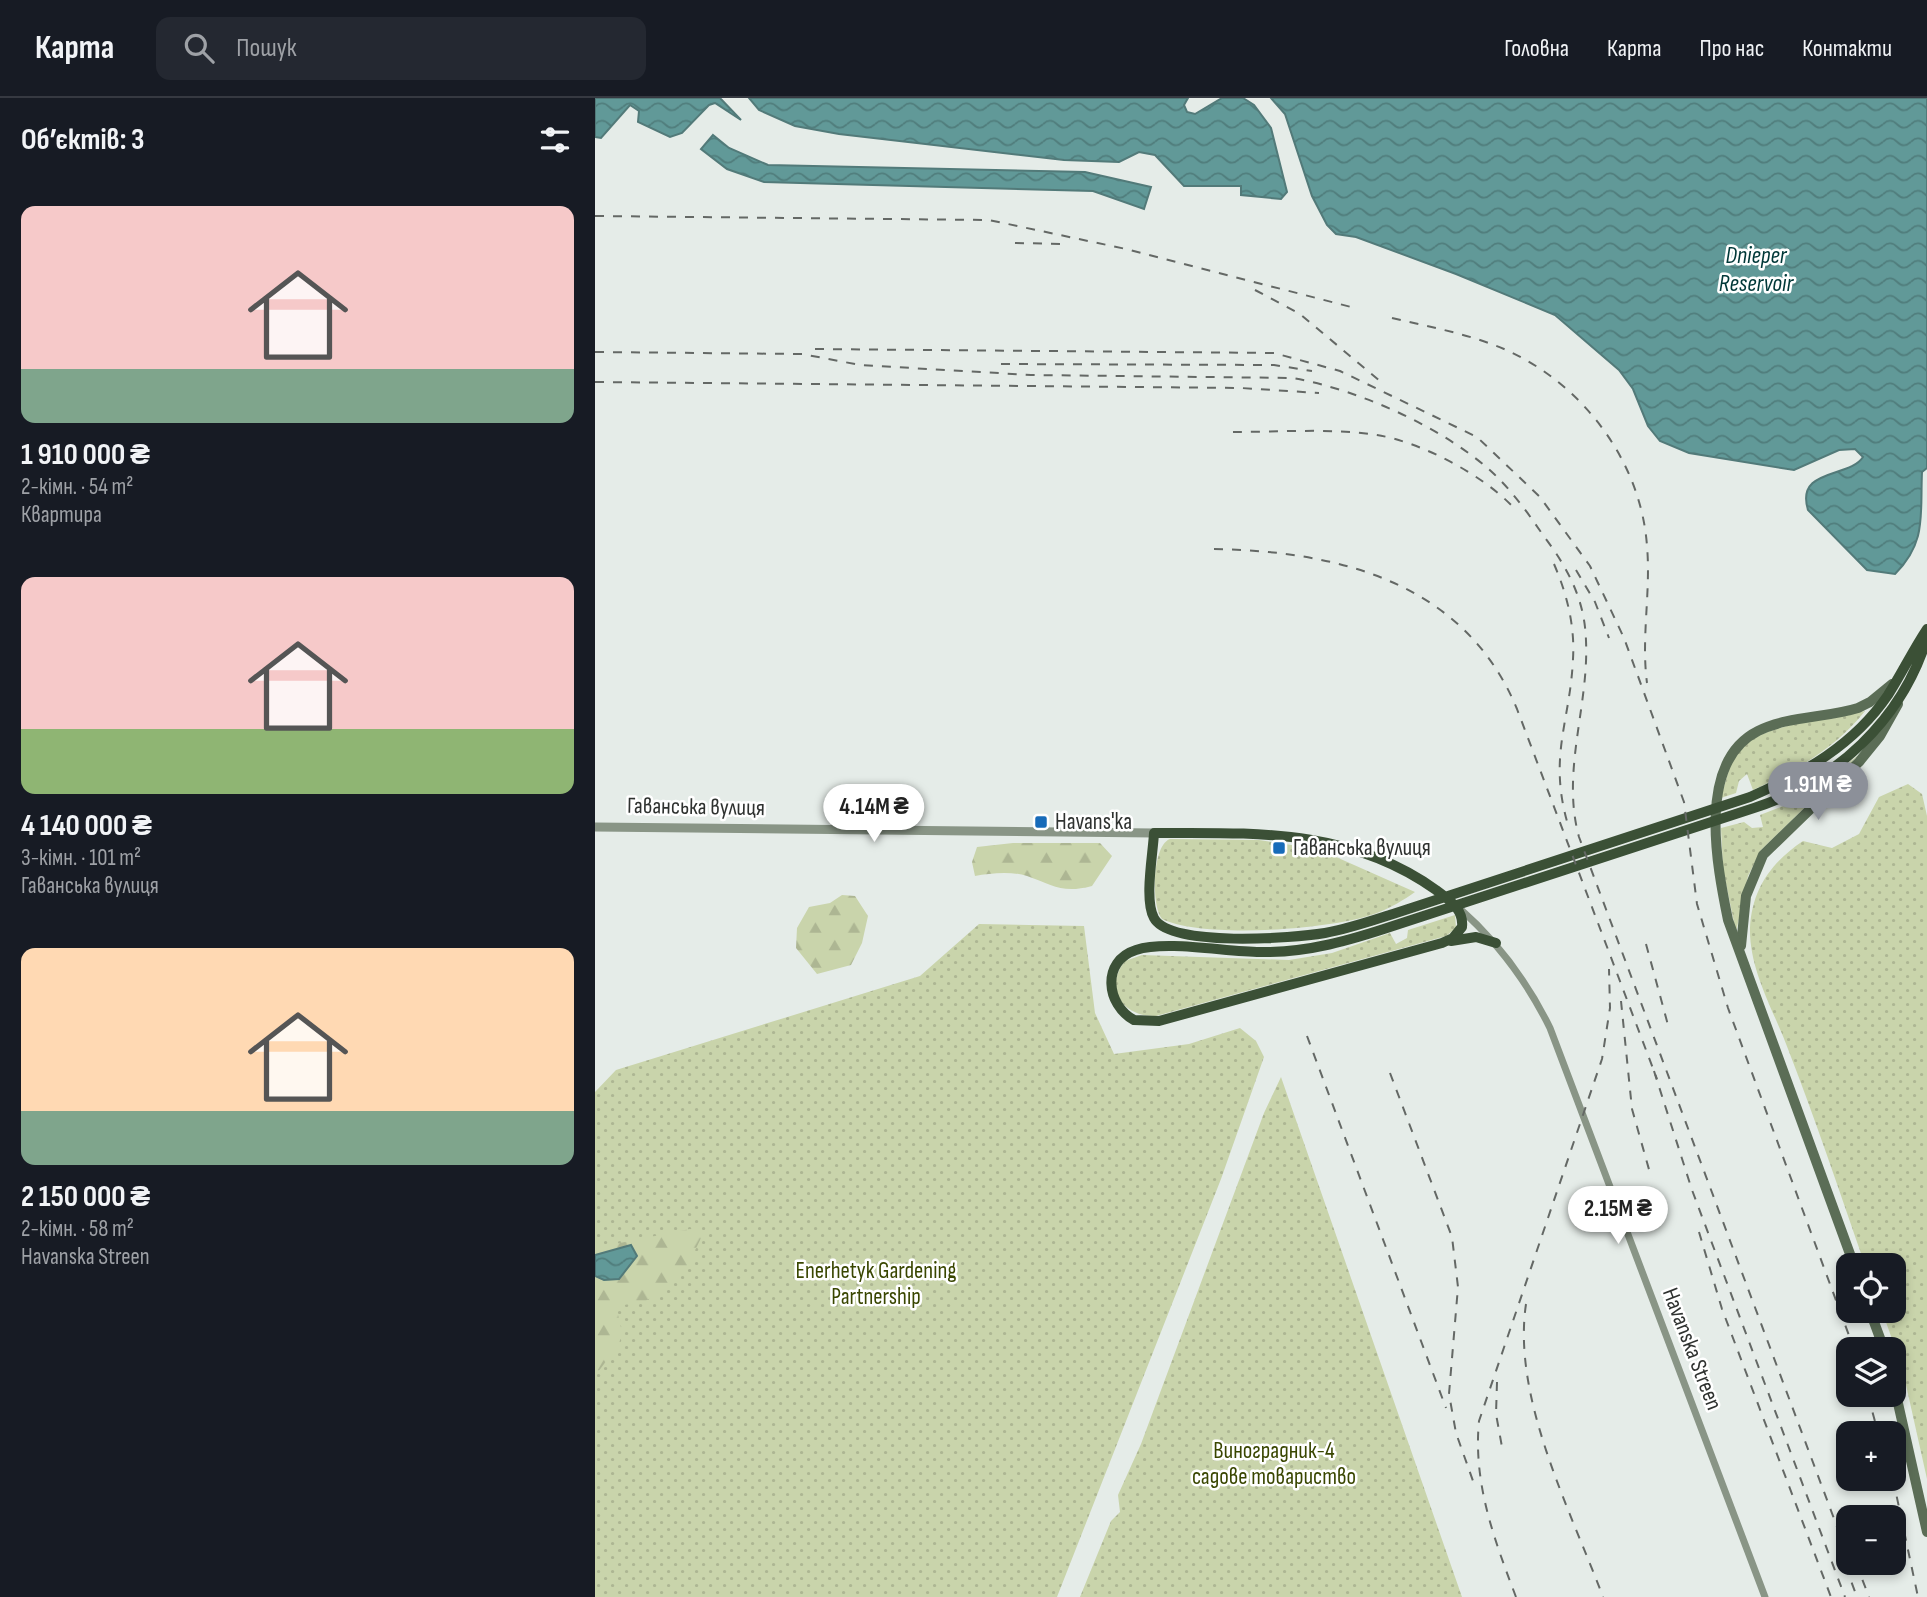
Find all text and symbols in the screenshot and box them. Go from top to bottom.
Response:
search box [156,17,646,80]
text: Карта [35,28,114,68]
icon: search [180,29,218,67]
text: Пошук [236,33,297,64]
text: Головна [1504,34,1569,63]
text: Карта [1607,34,1661,63]
text: Про нас [1699,34,1764,63]
text: Контакти [1802,34,1892,63]
icon: filters [536,121,574,159]
text: Об’єктів: 3 [21,122,144,158]
water label: Dnieper Reservoir [1719,241,1794,298]
icon: home [235,252,361,378]
text: 1 910 000 ₴ [21,437,150,473]
text: 2-кімн. · 54 m² [21,473,133,501]
text: Квартира [21,501,102,529]
icon: home [235,623,361,749]
pin: 1.91M ₴ [1753,762,1883,822]
text: 1.91M ₴ [1784,771,1852,799]
pin: 4.14M ₴ [809,784,939,844]
street label: Гаванська вулиця [627,792,765,822]
text: 4.14M ₴ [839,793,909,821]
text: 4 140 000 ₴ [21,808,152,844]
place label: Havans'ka [1055,808,1132,836]
marker: Havans'ka [1033,814,1049,830]
place label: Гаванська вулиця [1293,834,1431,862]
marker: Гаванська вулиця [1271,840,1287,856]
text: 3-кімн. · 101 m² [21,844,141,872]
text: Гаванська вулиця [21,872,159,900]
icon: home [235,994,361,1120]
text: 2 150 000 ₴ [21,1179,150,1215]
pin: 2.15M ₴ [1553,1186,1683,1246]
text: 2.15M ₴ [1584,1195,1652,1223]
text: 2-кімн. · 58 m² [21,1215,134,1243]
text: Havanska Streen [21,1243,150,1271]
map controls [1836,1253,1906,1575]
button: locate [1836,1253,1906,1323]
park label: Enerhetyk Gardening Partnership [796,1257,957,1311]
street label: Havanska Streen [1656,1284,1728,1414]
button: layers [1836,1337,1906,1407]
button: + [1836,1421,1906,1491]
park label: Виноградник-4 садове товариство [1192,1437,1356,1491]
button: − [1836,1505,1906,1575]

